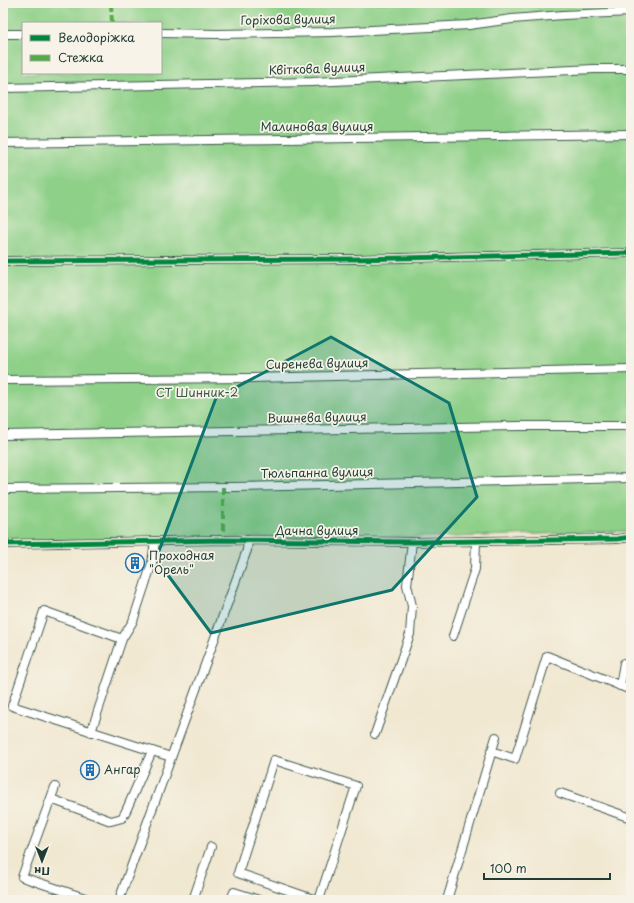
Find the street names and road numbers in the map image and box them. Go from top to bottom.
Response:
street label: Горіхова вулиця [240,9,336,29]
street label: Квіткова вулиця [268,57,366,79]
street label: Малиновая вулиця [260,117,374,135]
street label: Сиренева вулиця [265,353,369,373]
street label: Вишнева вулиця [267,407,367,427]
street label: Тюльпанна вулиця [261,462,373,482]
street label: Дачна вулиця [274,521,359,539]

